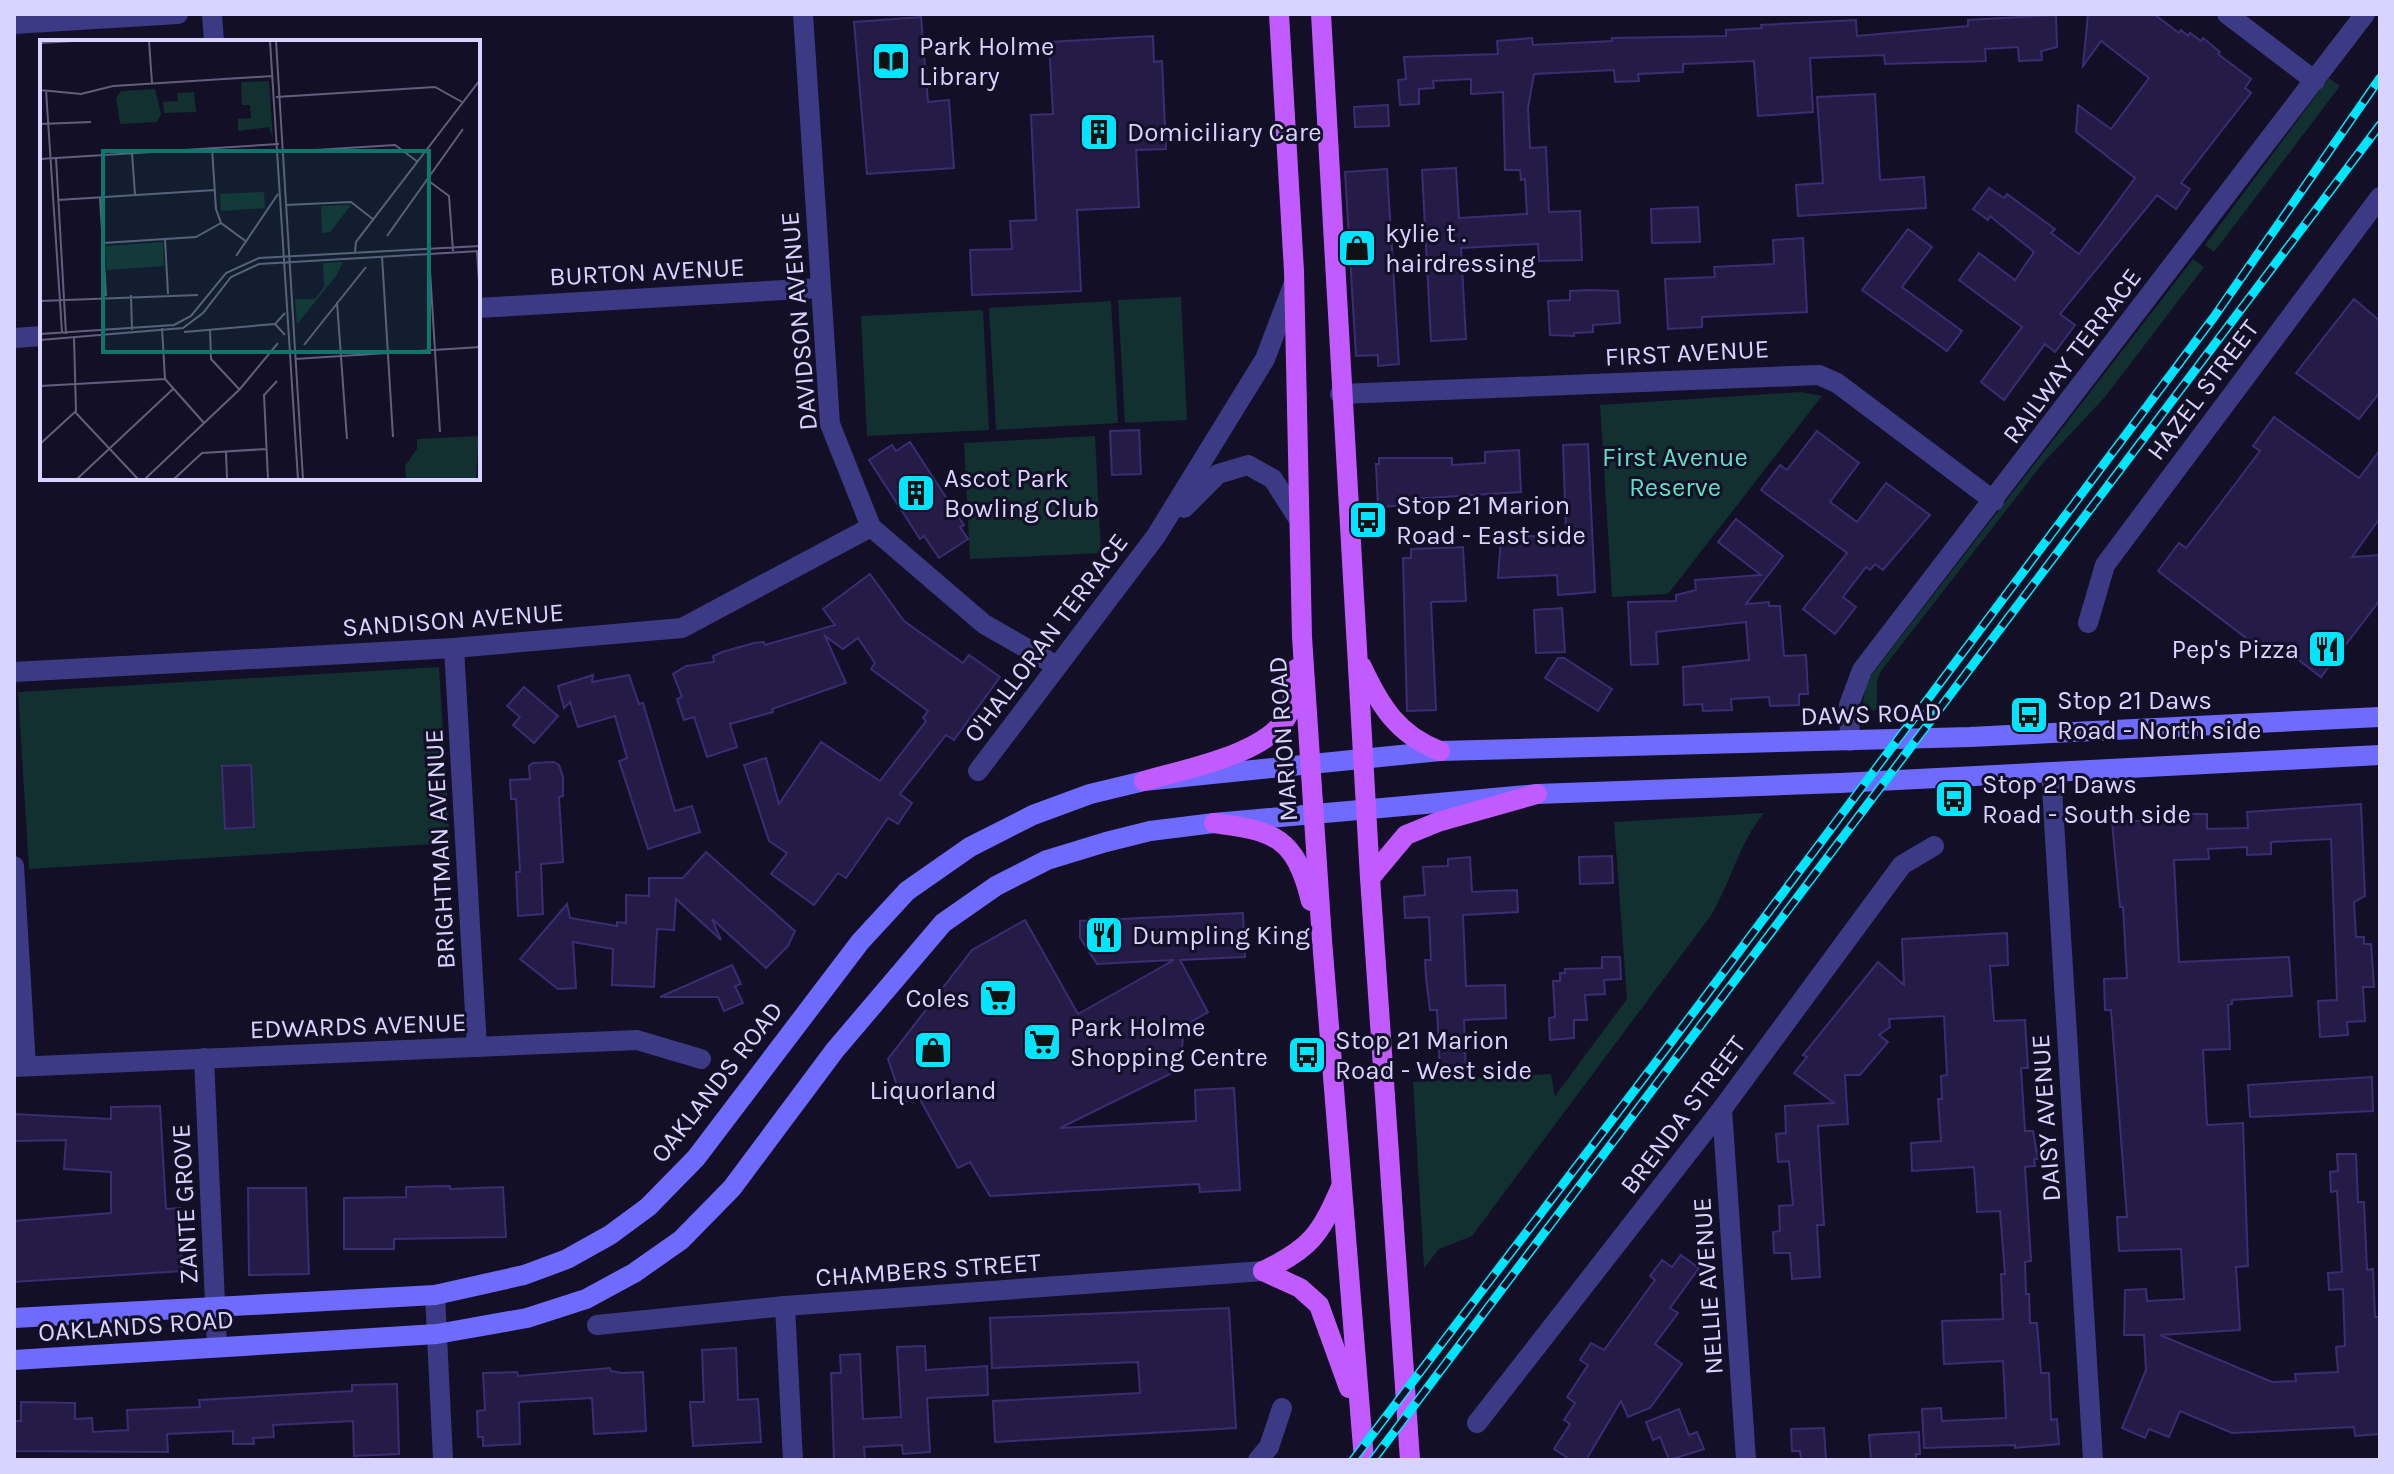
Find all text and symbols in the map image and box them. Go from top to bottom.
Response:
place label: Park Holme Library [919,31,1054,92]
inset map [40,40,480,480]
library icon: Park Holme Library [870,40,912,82]
building icon: Domiciliary Care [1078,111,1120,153]
place label: Domiciliary Care [1127,117,1322,148]
street label: DAVIDSON AVENUE [774,210,824,432]
place label: kylie t . hairdressing [1385,218,1536,279]
shop icon: kylie t . hairdressing [1336,227,1378,269]
street label: BURTON AVENUE [549,251,745,293]
street label: RAILWAY TERRACE [1996,262,2148,450]
street label: HAZEL STREET [2140,314,2266,466]
street label: FIRST AVENUE [1604,333,1770,373]
park label: First Avenue Reserve [1602,442,1748,503]
place label: Ascot Park Bowling Club [944,463,1099,524]
building icon: Ascot Park Bowling Club [895,472,937,514]
place label: Stop 21 Marion Road - East side [1396,490,1586,551]
bus stop icon: Stop 21 Marion Road - East side [1347,499,1389,541]
street label: O'HALLORAN TERRACE [957,527,1135,749]
street label: SANDISON AVENUE [341,597,565,643]
restaurant icon: Pep's Pizza [2306,628,2348,670]
place label: Pep's Pizza [2172,634,2299,665]
street label: MARION ROAD [1262,655,1304,823]
place label: Stop 21 Daws Road - North side [2057,685,2261,746]
bus stop icon: Stop 21 Daws Road - North side [2008,694,2050,736]
street label: DAWS ROAD [1800,696,1942,732]
street label: BRIGHTMAN AVENUE [418,728,462,970]
place label: Stop 21 Daws Road - South side [1982,769,2191,830]
bus stop icon: Stop 21 Daws Road - South side [1933,778,1975,820]
restaurant icon: Dumpling King [1083,914,1125,956]
place label: Dumpling King [1132,920,1310,951]
supermarket icon: Coles [977,977,1019,1019]
place label: Coles [906,983,970,1014]
street label: OAKLANDS ROAD [644,995,790,1169]
street label: EDWARDS AVENUE [249,1007,467,1045]
place label: Park Holme Shopping Centre [1070,1012,1268,1073]
supermarket icon: Park Holme Shopping Centre [1021,1021,1063,1063]
place label: Stop 21 Marion Road - West side [1335,1025,1532,1086]
shop icon: Liquorland [912,1029,954,1071]
street label: BRENDA STREET [1614,1030,1752,1200]
street label: DAISY AVENUE [2025,1033,2067,1203]
bus stop icon: Stop 21 Marion Road - West side [1286,1034,1328,1076]
place label: Liquorland [869,1075,997,1106]
street label: ZANTE GROVE [165,1123,205,1285]
street label: NELLIE AVENUE [1686,1196,1730,1376]
street label: CHAMBERS STREET [814,1247,1042,1293]
street label: OAKLANDS ROAD [37,1304,235,1348]

